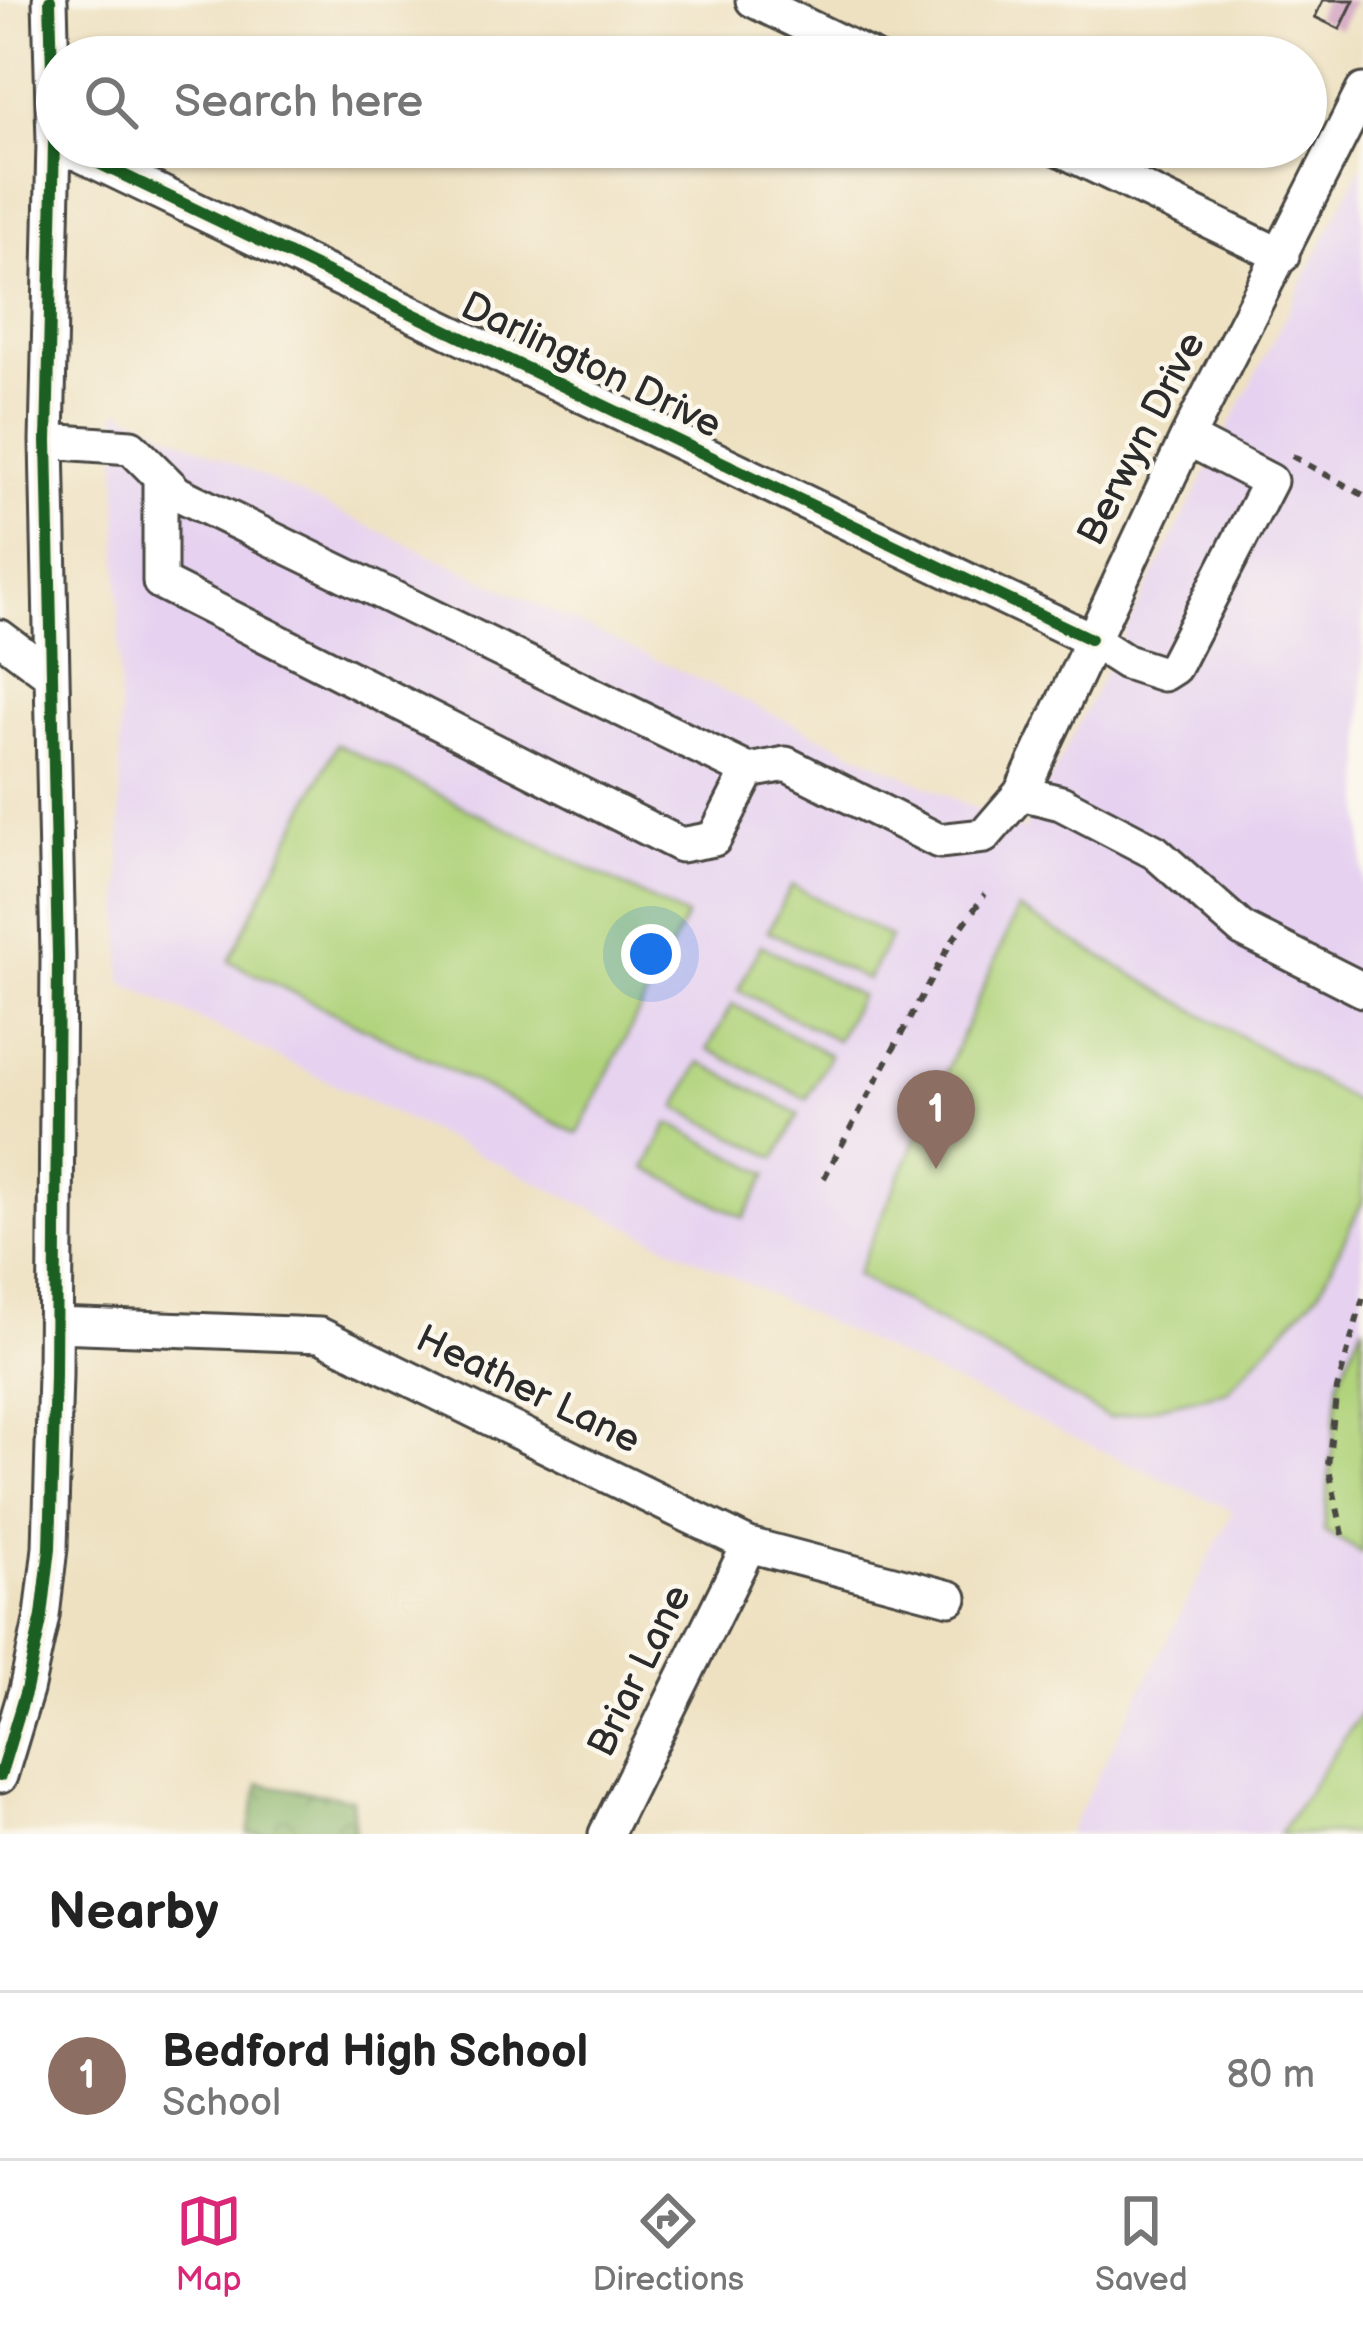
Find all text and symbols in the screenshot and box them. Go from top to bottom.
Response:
search box [36,36,1327,168]
icon: search [78,69,144,135]
text: Search here [174,75,423,130]
street label: Darlington Drive [453,283,729,449]
street label: Berwyn Drive [1068,324,1216,554]
your location [621,924,681,984]
pin: 1 [897,1070,975,1169]
street label: Heather Lane [408,1316,648,1464]
street label: Briar Lane [578,1578,702,1764]
text: Nearby [48,1882,219,1943]
text: Bedford High School [162,2025,588,2080]
text: 1 [79,2052,95,2099]
text: 80 m [1227,2052,1315,2099]
text: School [162,2080,281,2127]
tab: Map [175,2188,242,2300]
tab: Directions [592,2188,744,2300]
tab: Saved [1095,2188,1188,2300]

